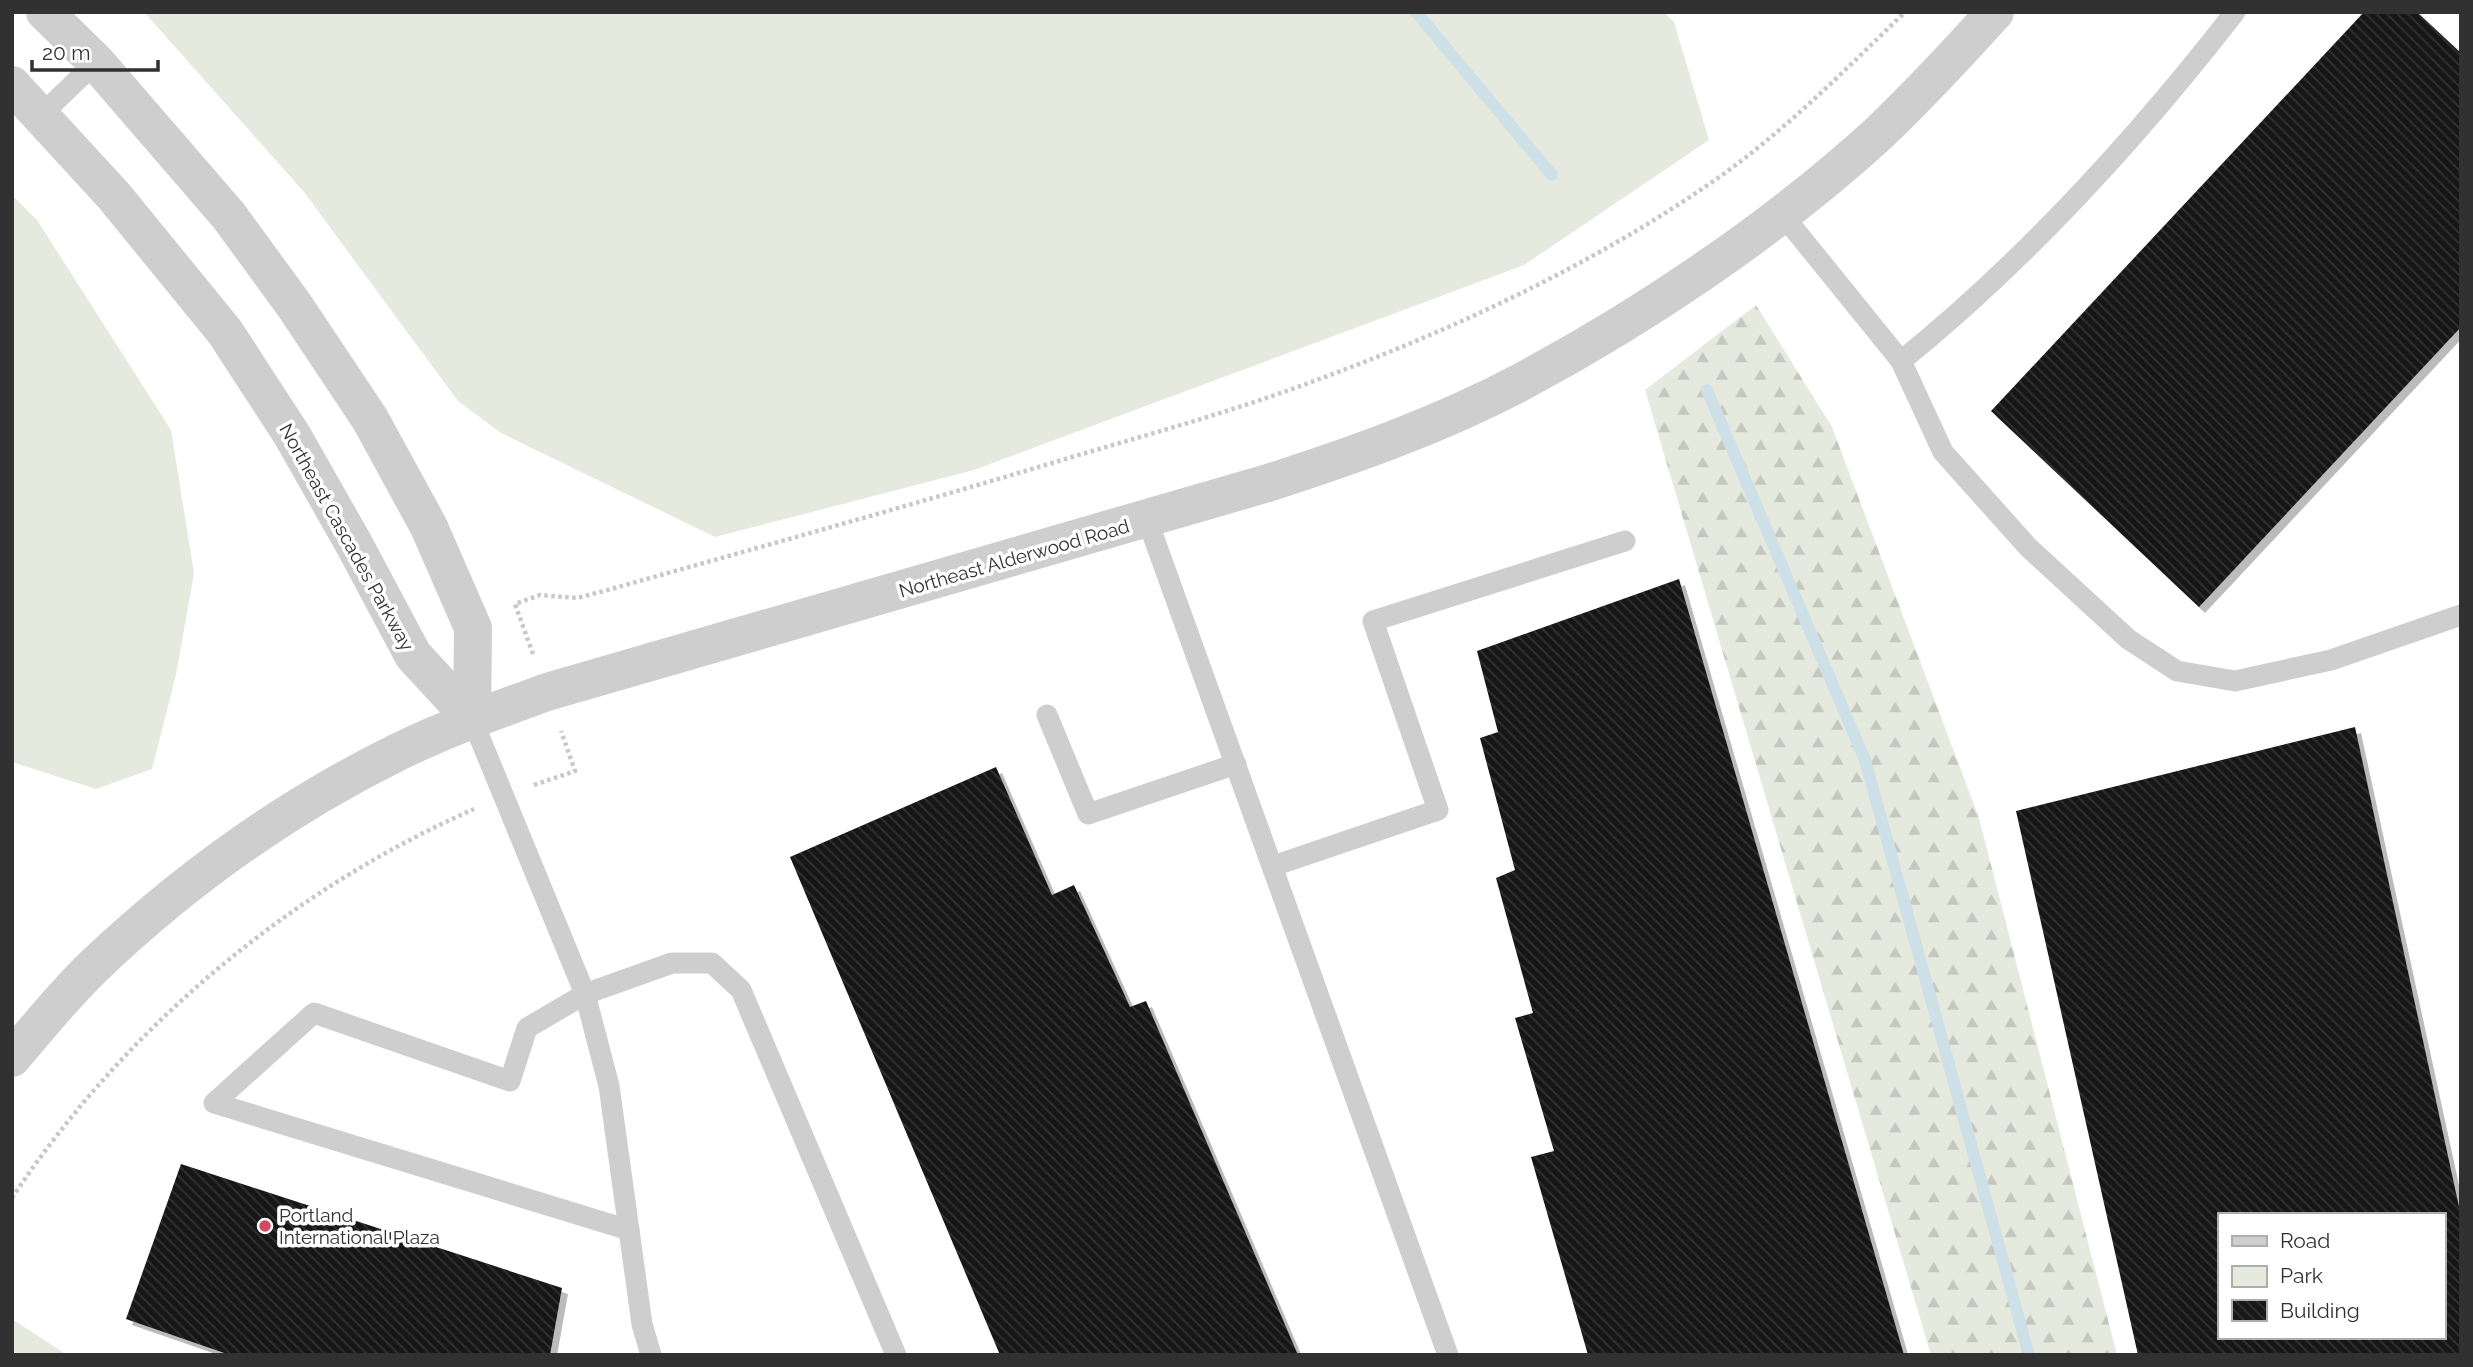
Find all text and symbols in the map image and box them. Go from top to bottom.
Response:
scale bar [32,28,158,72]
text: 20 m [42,40,90,65]
street label: Northeast Cascades Parkway [275,419,419,655]
street label: Northeast Alderwood Road [896,515,1132,601]
place label: Portland International Plaza [279,1204,440,1248]
legend [2218,1213,2445,1339]
marker: Portland International Plaza [257,1218,273,1234]
text: Road [2280,1228,2330,1253]
text: Park [2280,1263,2323,1288]
text: Building [2280,1298,2360,1323]

